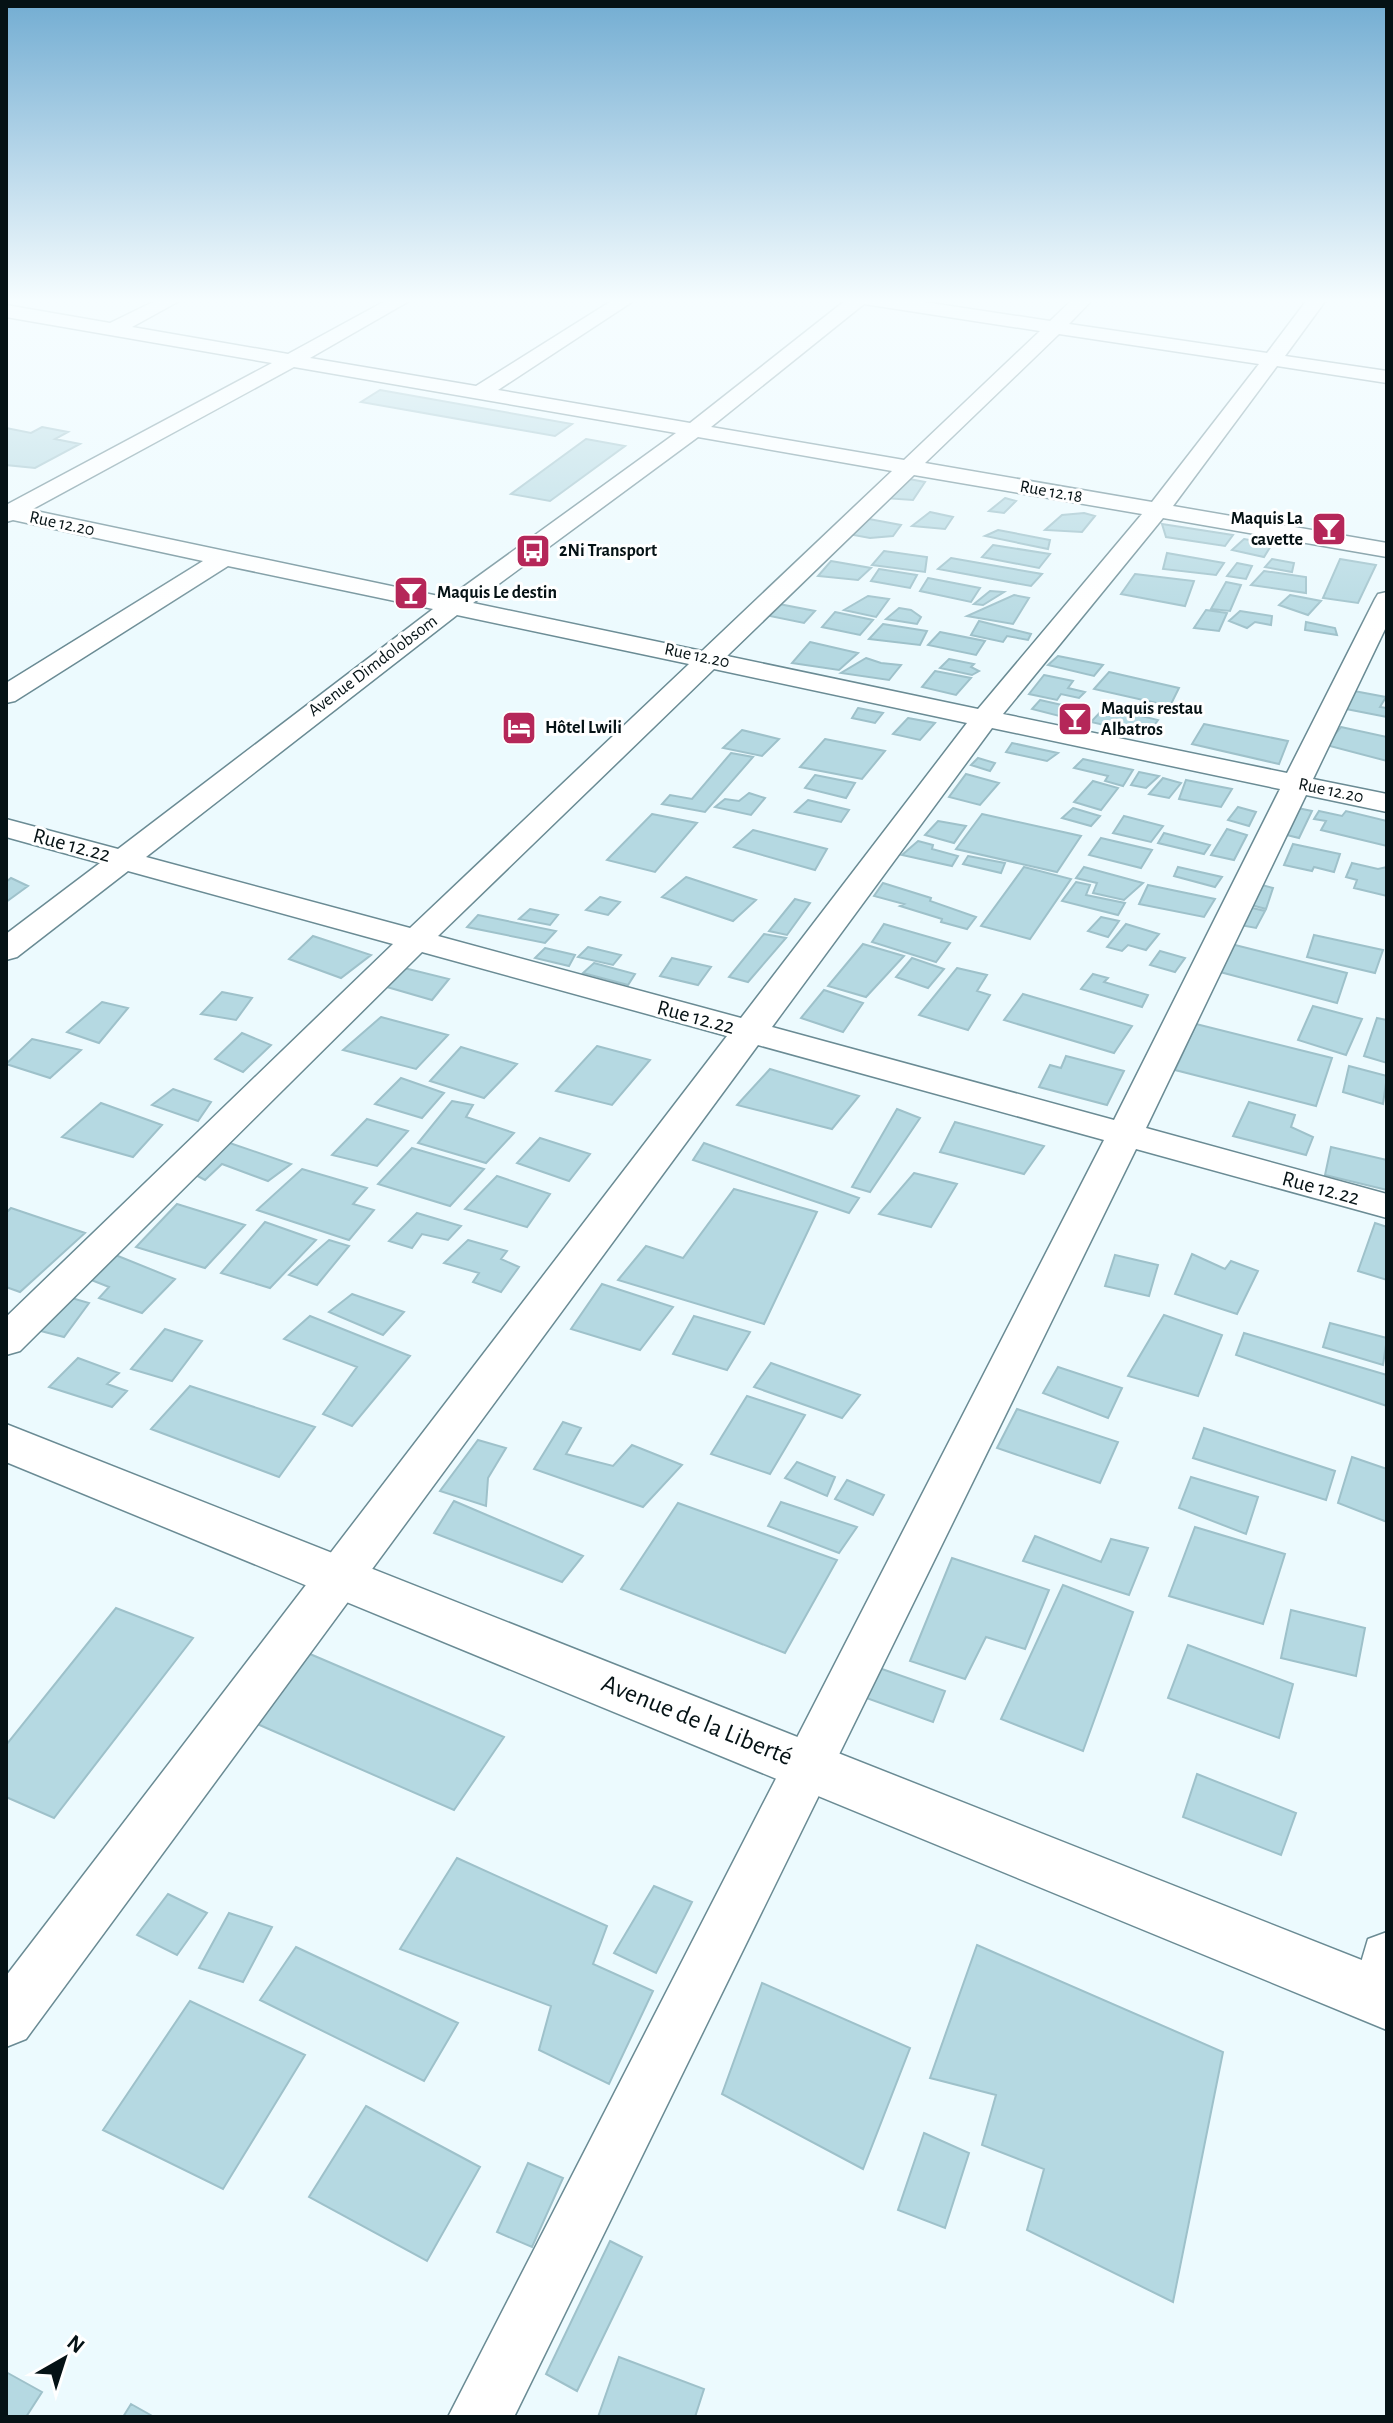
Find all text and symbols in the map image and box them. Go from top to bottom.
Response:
street label: Rue 12.18 [1018,478,1084,506]
street label: Rue 12.20 [28,508,96,540]
place label: Maquis La cavette [1231,510,1303,549]
bar icon: Maquis La cavette [1310,510,1348,548]
bus stop icon: 2Ni Transport [514,532,552,570]
place label: 2Ni Transport [559,542,657,560]
bar icon: Maquis Le destin [392,574,430,612]
place label: Maquis Le destin [437,584,557,602]
street label: Avenue Dimdolobsom [305,612,441,720]
street label: Rue 12.20 [663,640,731,672]
bar icon: Maquis restau Albatros [1056,700,1094,738]
place label: Maquis restau Albatros [1101,700,1203,739]
hotel icon: Hôtel Lwili [500,709,538,747]
place label: Hôtel Lwili [545,719,622,737]
street label: Rue 12.20 [1297,775,1365,807]
street label: Rue 12.22 [31,824,113,866]
street label: Rue 12.22 [655,996,737,1038]
street label: Rue 12.22 [1280,1167,1362,1209]
street label: Avenue de la Liberté [598,1670,796,1770]
north arrow [24,2319,104,2399]
text: N [63,2331,89,2358]

